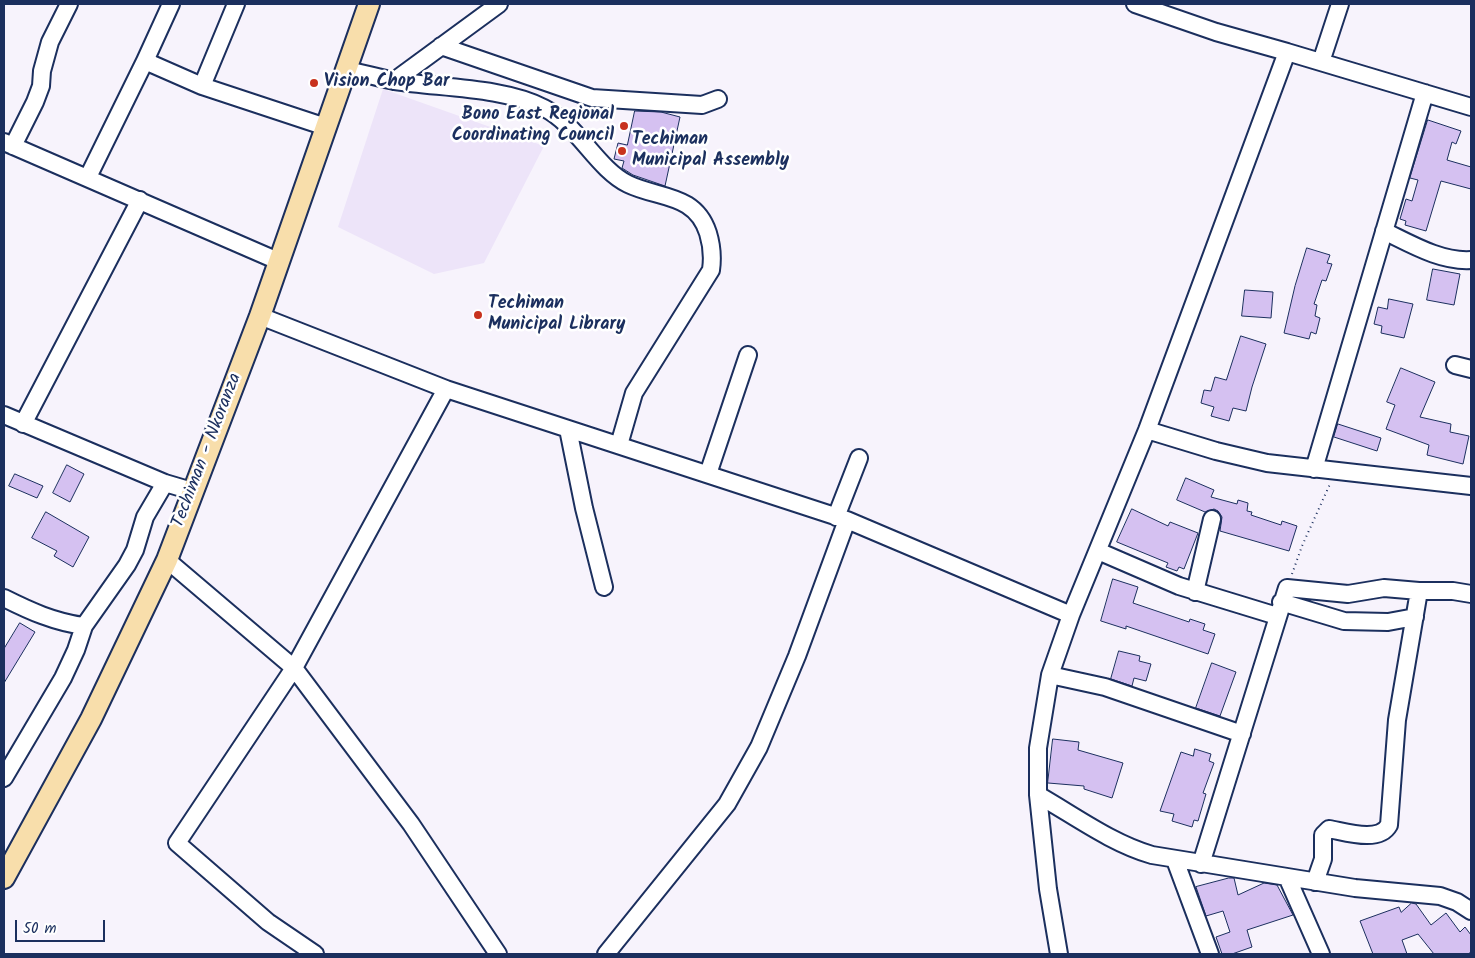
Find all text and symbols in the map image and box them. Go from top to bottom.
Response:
place label: Vision Chop Bar [324,72,449,94]
marker: Vision Chop Bar [308,77,320,89]
place label: Bono East Regional Coordinating Council [452,105,614,148]
marker: Bono East Regional Coordinating Council [618,120,630,132]
place label: Techiman Municipal Assembly [632,130,789,172]
marker: Techiman Municipal Assembly [616,145,628,157]
place label: Techiman Municipal Library [488,294,625,336]
marker: Techiman Municipal Library [472,309,484,321]
street label: Techiman - Nkoranza [169,371,247,531]
scale bar [18,910,108,942]
text: 50 m [23,917,57,941]

